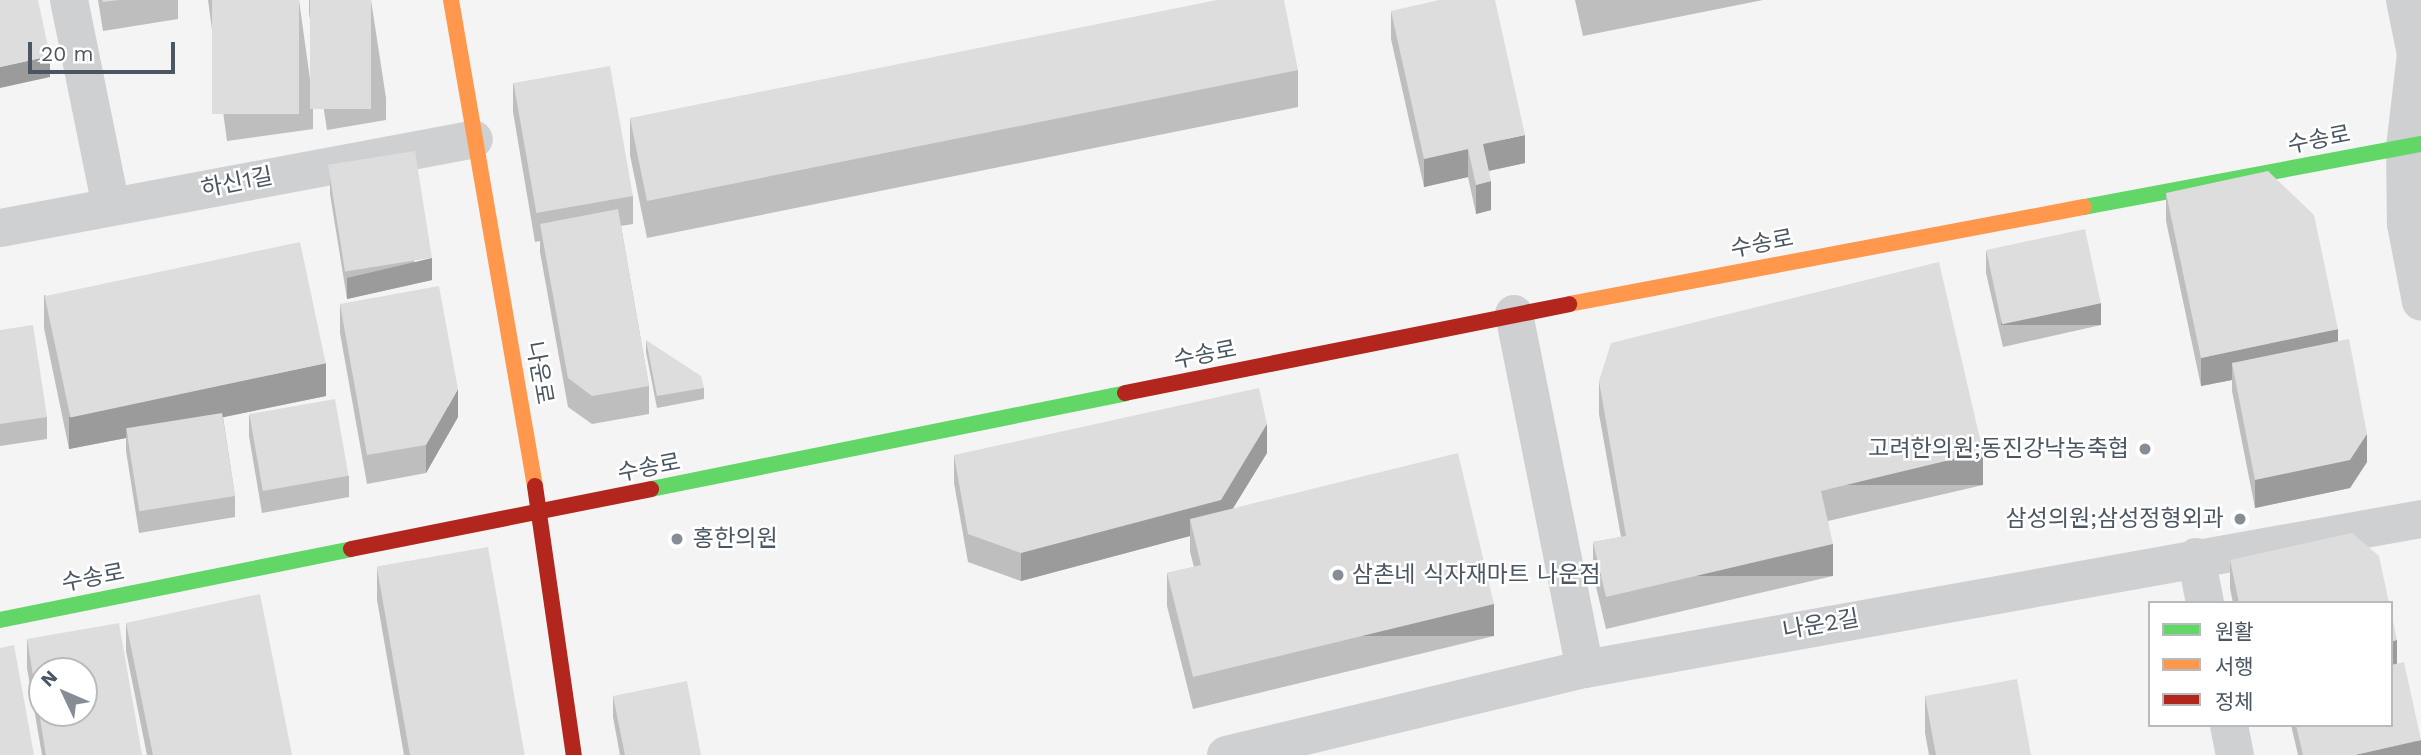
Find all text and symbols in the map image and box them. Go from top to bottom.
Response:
scale bar [32,28,178,72]
text: 20 m [41,41,93,66]
street label: 수송로 [2285,120,2353,160]
street label: 하신1길 [199,163,275,203]
street label: 수송로 [1728,224,1796,264]
street label: 수송로 [1171,335,1239,375]
street label: 나운로 [520,339,558,407]
place label: 고려한의원;동진강낙농축협 [1868,435,2129,463]
marker: 고려한의원;동진강낙농축협 [2135,439,2155,459]
street label: 수송로 [615,448,683,488]
place label: 삼성의원;삼성정형외과 [2006,505,2224,533]
marker: 삼성의원;삼성정형외과 [2230,509,2250,529]
place label: 홍한의원 [693,525,778,553]
marker: 홍한의원 [667,529,687,549]
street label: 수송로 [59,558,127,598]
place label: 삼촌네 식자재마트 나운점 [1352,561,1600,589]
marker: 삼촌네 식자재마트 나운점 [1330,567,1346,583]
legend [2148,601,2393,727]
street label: 나운2길 [1781,605,1861,645]
text: 원활 [2215,619,2254,644]
text: 서행 [2215,654,2254,679]
north arrow [28,657,98,727]
text: N [36,665,62,692]
text: 정체 [2215,689,2254,714]

